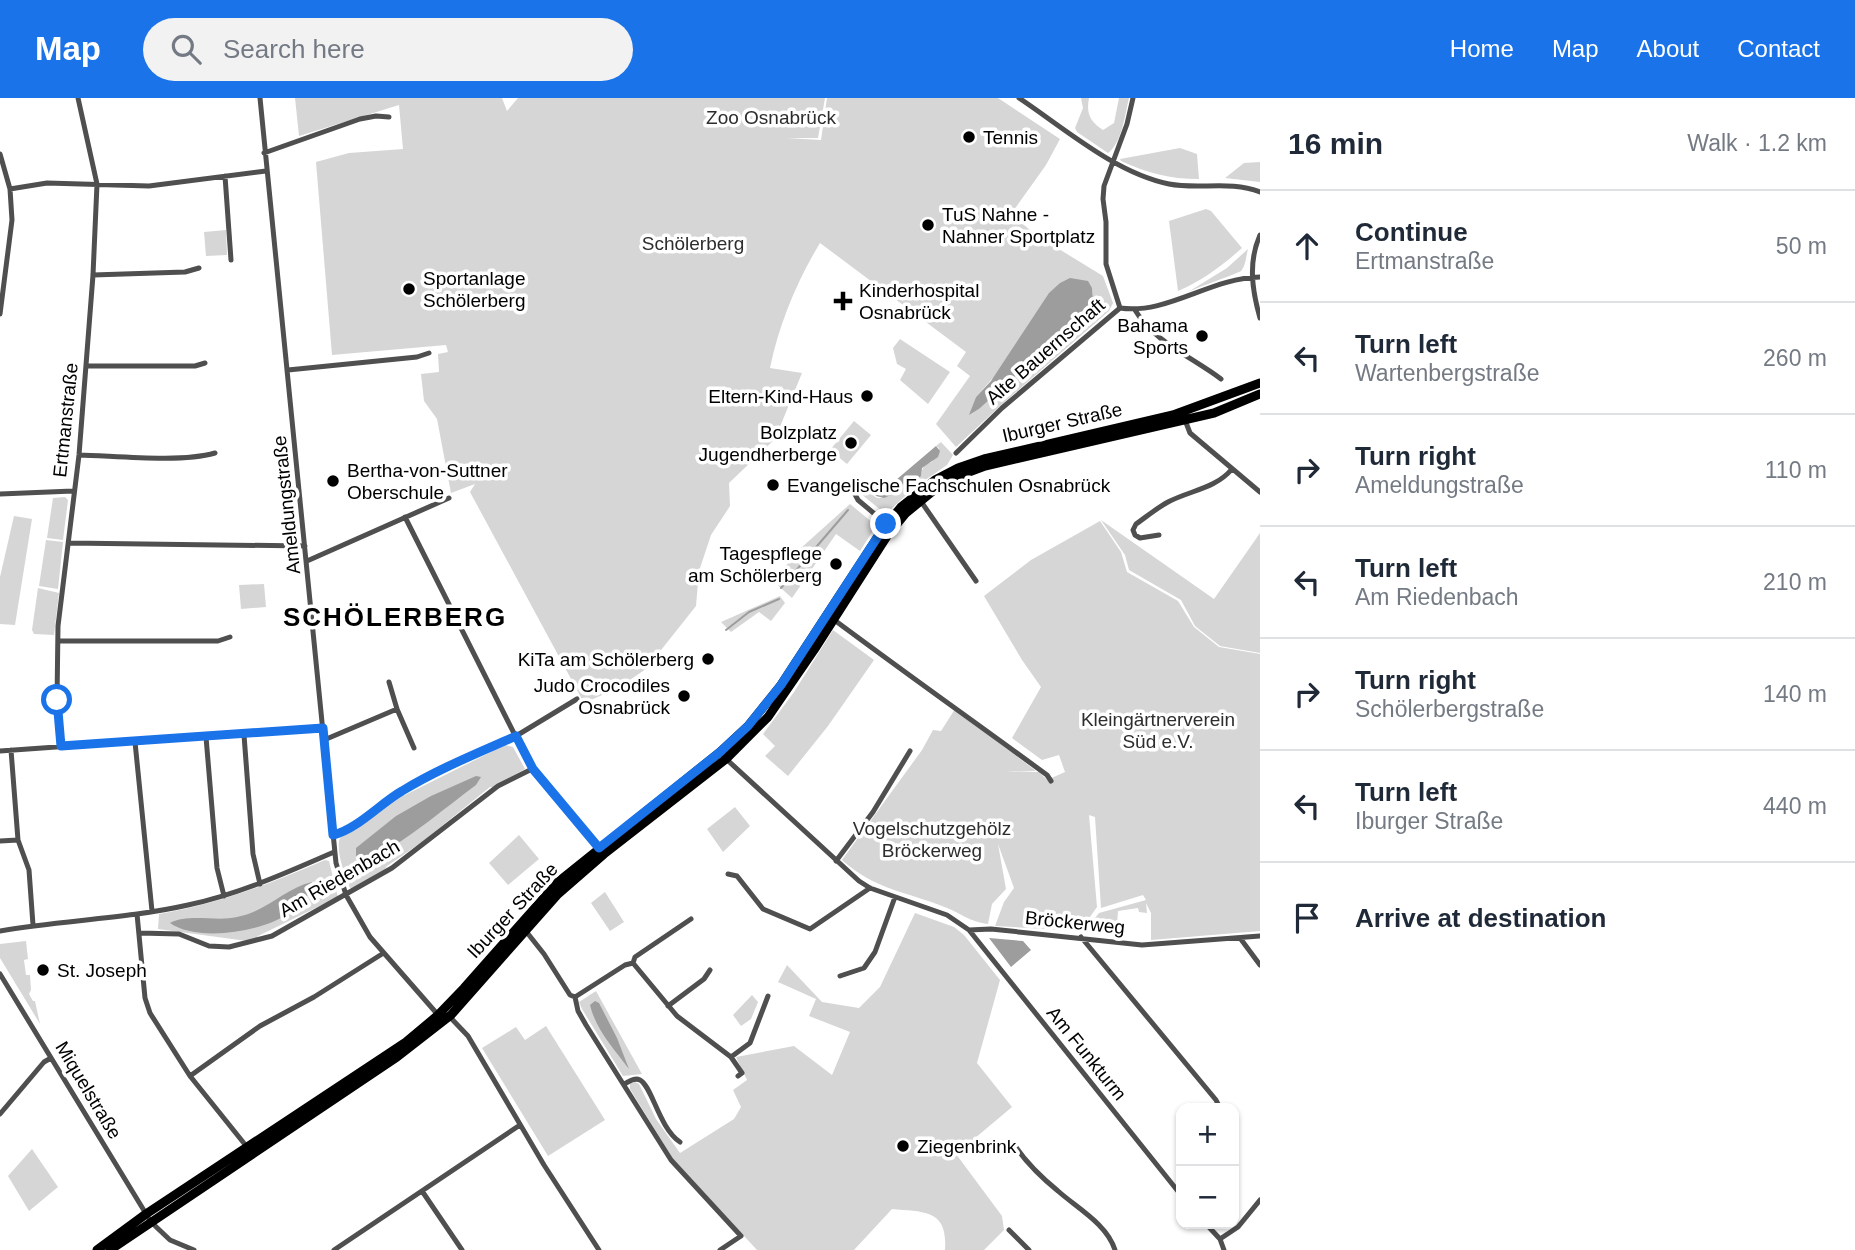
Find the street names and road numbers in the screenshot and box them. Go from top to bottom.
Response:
street label: Alte Bauernschaft [982,294,1109,409]
street label: Ertmanstraße [49,362,82,478]
street label: Iburger Straße [1000,398,1124,446]
street label: Ameldungstraße [269,435,304,575]
street label: Am Riedenbach [275,836,403,921]
street label: Iburger Straße [463,858,562,962]
street label: Bröckerweg [1024,907,1126,938]
street label: Am Funkturm [1043,1002,1131,1104]
street label: Miquelstraße [51,1038,126,1143]

